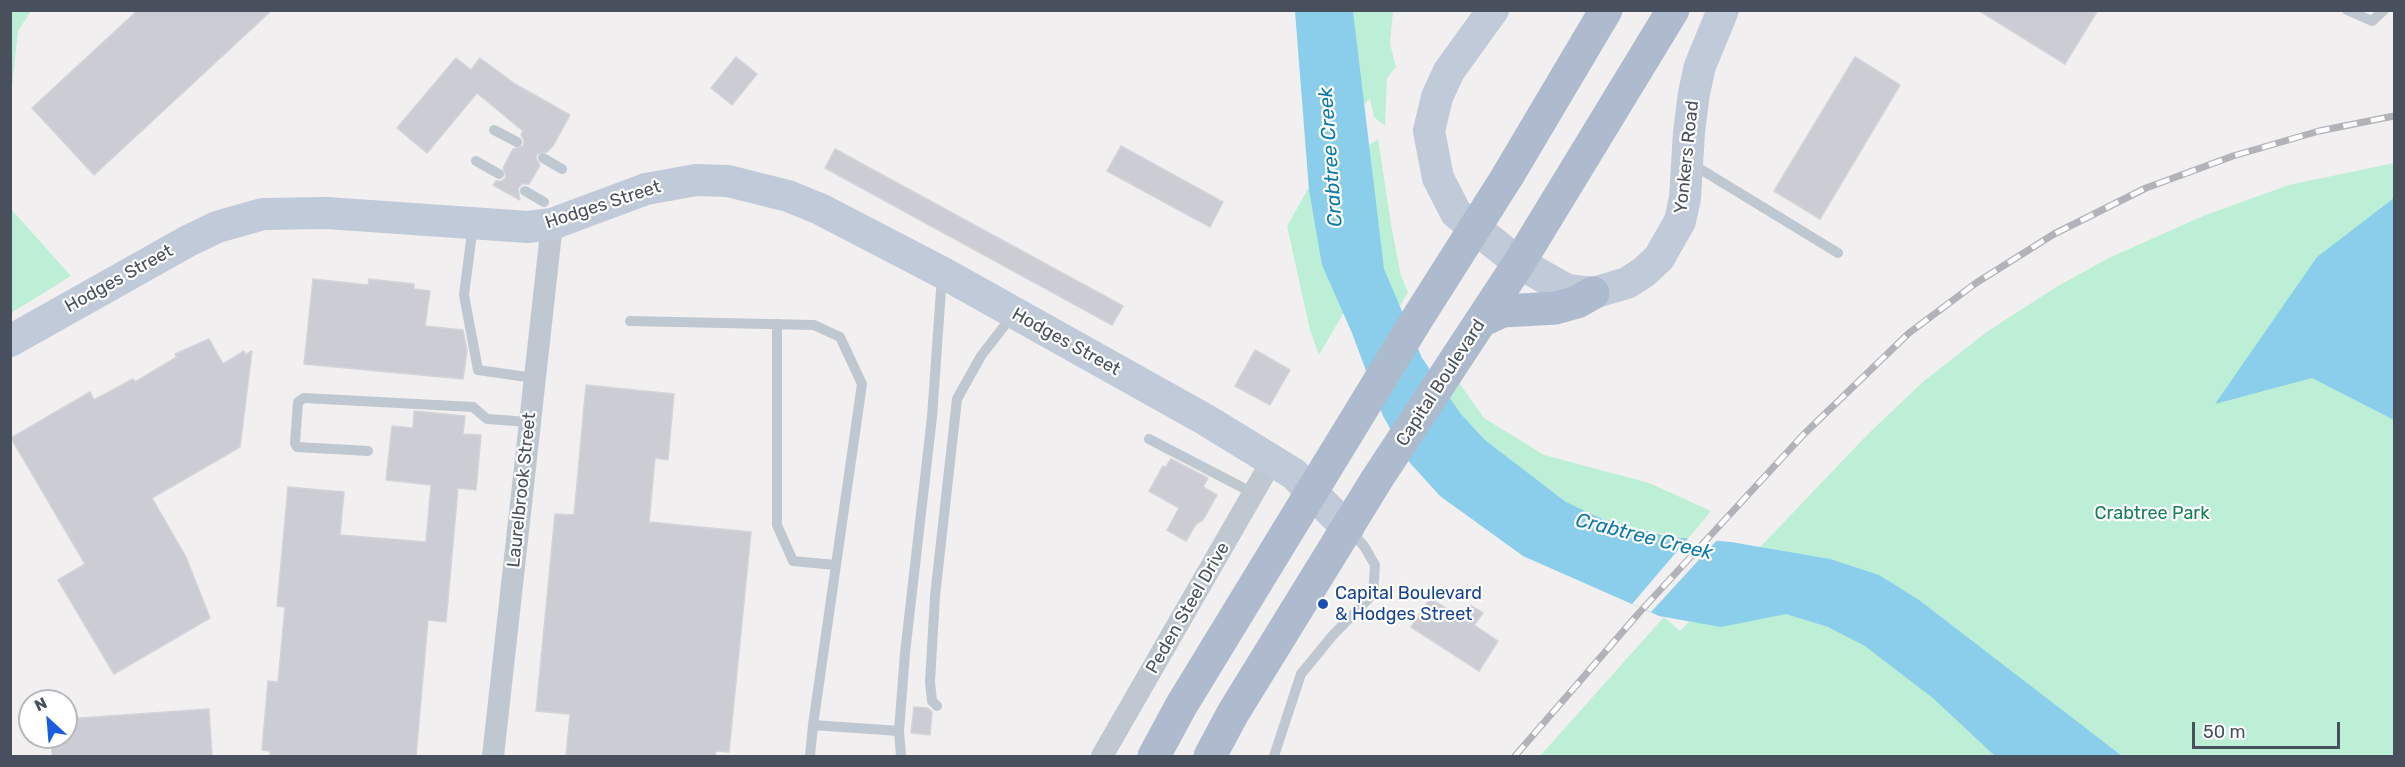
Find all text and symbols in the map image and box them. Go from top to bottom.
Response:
water label: Crabtree Creek [1314,86,1348,228]
street label: Yonkers Road [1670,99,1704,215]
street label: Hodges Street [542,176,664,234]
street label: Hodges Street [61,240,177,318]
street label: Hodges Street [1008,303,1124,381]
street label: Capital Boulevard [1392,315,1490,451]
street label: Laurelbrook Street [503,411,541,569]
park label: Crabtree Park [2095,503,2209,525]
water label: Crabtree Creek [1573,508,1715,566]
street label: Peden Steel Drive [1142,538,1234,678]
place label: Capital Boulevard & Hodges Street [1335,583,1482,626]
marker: Capital Boulevard & Hodges Street [1316,597,1330,611]
north arrow [18,689,78,749]
text: N [31,693,50,715]
scale bar [2195,710,2344,748]
text: 50 m [2203,721,2246,743]

